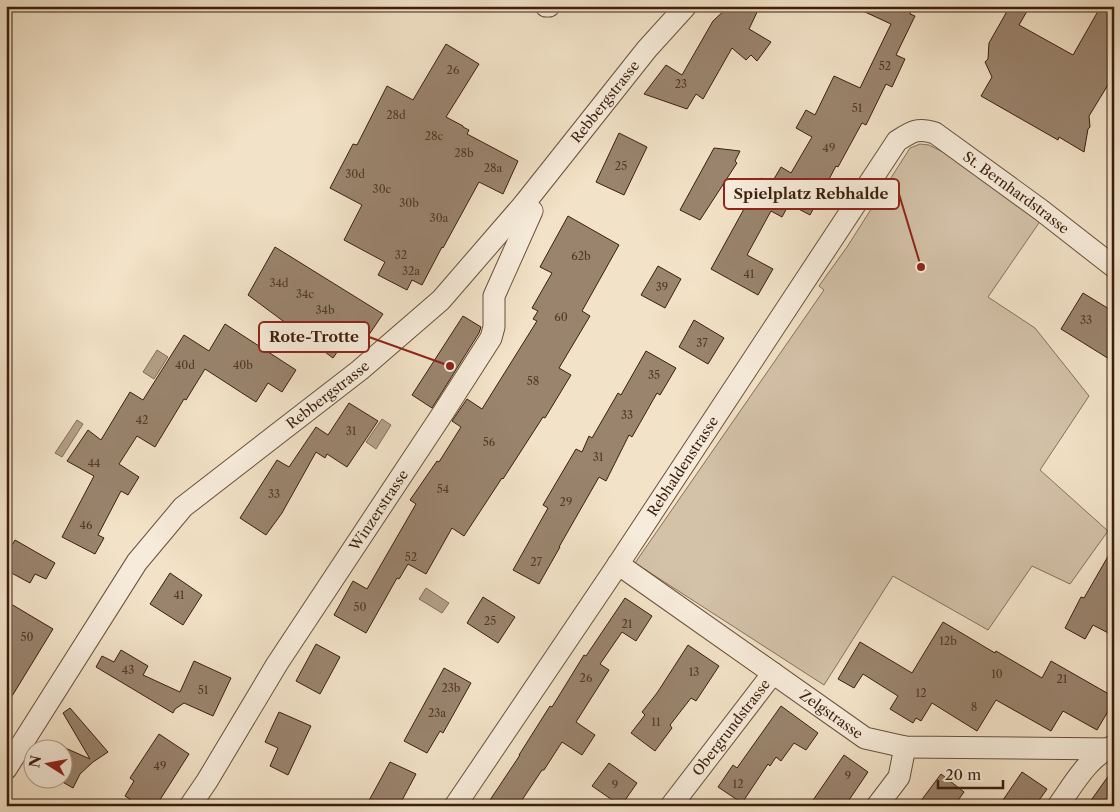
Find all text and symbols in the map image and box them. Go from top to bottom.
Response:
street label: Rebbergstrasse [567,57,643,147]
house number: 52 [879,59,891,73]
house number: 26 [447,63,460,77]
house number: 23 [675,77,687,91]
house number: 51 [852,101,863,115]
house number: 28d [386,108,406,122]
house number: 28c [425,129,444,143]
house number: 49 [823,141,835,155]
house number: 28b [454,146,474,160]
street label: St. Bernhardstrasse [959,147,1073,238]
house number: 25 [615,159,627,173]
house number: 28a [484,161,503,175]
house number: 30d [345,167,365,181]
callout: Spielplatz Rebhalde [724,179,899,209]
house number: 30c [373,182,392,196]
text: Spielplatz Rebhalde [734,184,888,203]
house number: 30b [399,196,419,210]
house number: 30a [430,211,449,225]
house number: 32 [395,248,407,262]
house number: 62b [571,249,591,263]
house number: 32a [402,264,420,278]
house number: 41 [744,267,755,281]
house number: 34d [269,276,289,290]
house number: 39 [656,280,668,294]
house number: 34c [296,287,314,301]
house number: 34b [315,303,335,317]
house number: 60 [554,310,568,324]
house number: 33 [1080,313,1092,327]
callout: Rote-Trotte [259,322,369,352]
text: Rote-Trotte [269,327,359,346]
house number: 37 [696,336,708,350]
street label: Rebbergstrasse [283,357,373,433]
house number: 40d [175,358,195,372]
house number: 40b [233,358,253,372]
house number: 35 [648,368,660,382]
house number: 58 [527,374,539,388]
house number: 33 [621,408,633,422]
house number: 42 [136,413,148,427]
street label: Rebhaldenstrasse [643,413,722,520]
house number: 31 [346,424,357,438]
house number: 56 [483,435,496,449]
house number: 31 [593,450,604,464]
house number: 44 [88,456,100,470]
street label: Winzerstrasse [345,466,412,555]
house number: 54 [437,482,449,496]
house number: 33 [268,487,280,501]
house number: 29 [560,495,572,509]
house number: 46 [80,518,93,532]
house number: 52 [405,550,417,564]
house number: 27 [530,555,542,569]
house number: 41 [174,588,185,602]
house number: 50 [354,600,366,614]
house number: 25 [484,614,496,628]
house number: 21 [622,617,633,631]
house number: 50 [21,630,33,644]
house number: 12b [939,634,957,648]
house number: 43 [122,663,134,677]
house number: 13 [689,665,699,679]
house number: 10 [991,667,1003,681]
house number: 26 [580,671,593,685]
house number: 21 [1057,672,1068,686]
street label: Obergrundstrasse [688,675,774,779]
house number: 23b [441,681,461,695]
house number: 51 [198,683,209,697]
street label: Zelgstrasse [796,686,867,743]
house number: 12 [916,686,926,700]
house number: 8 [971,700,977,714]
house number: 23a [428,706,446,720]
house number: 11 [651,715,661,729]
north arrow [22,740,72,790]
text: N [25,754,45,769]
scale bar [938,757,1002,789]
house number: 49 [154,759,166,773]
text: 20 m [945,765,981,784]
house number: 9 [845,769,851,783]
house number: 12 [733,777,743,791]
house number: 9 [612,778,618,792]

